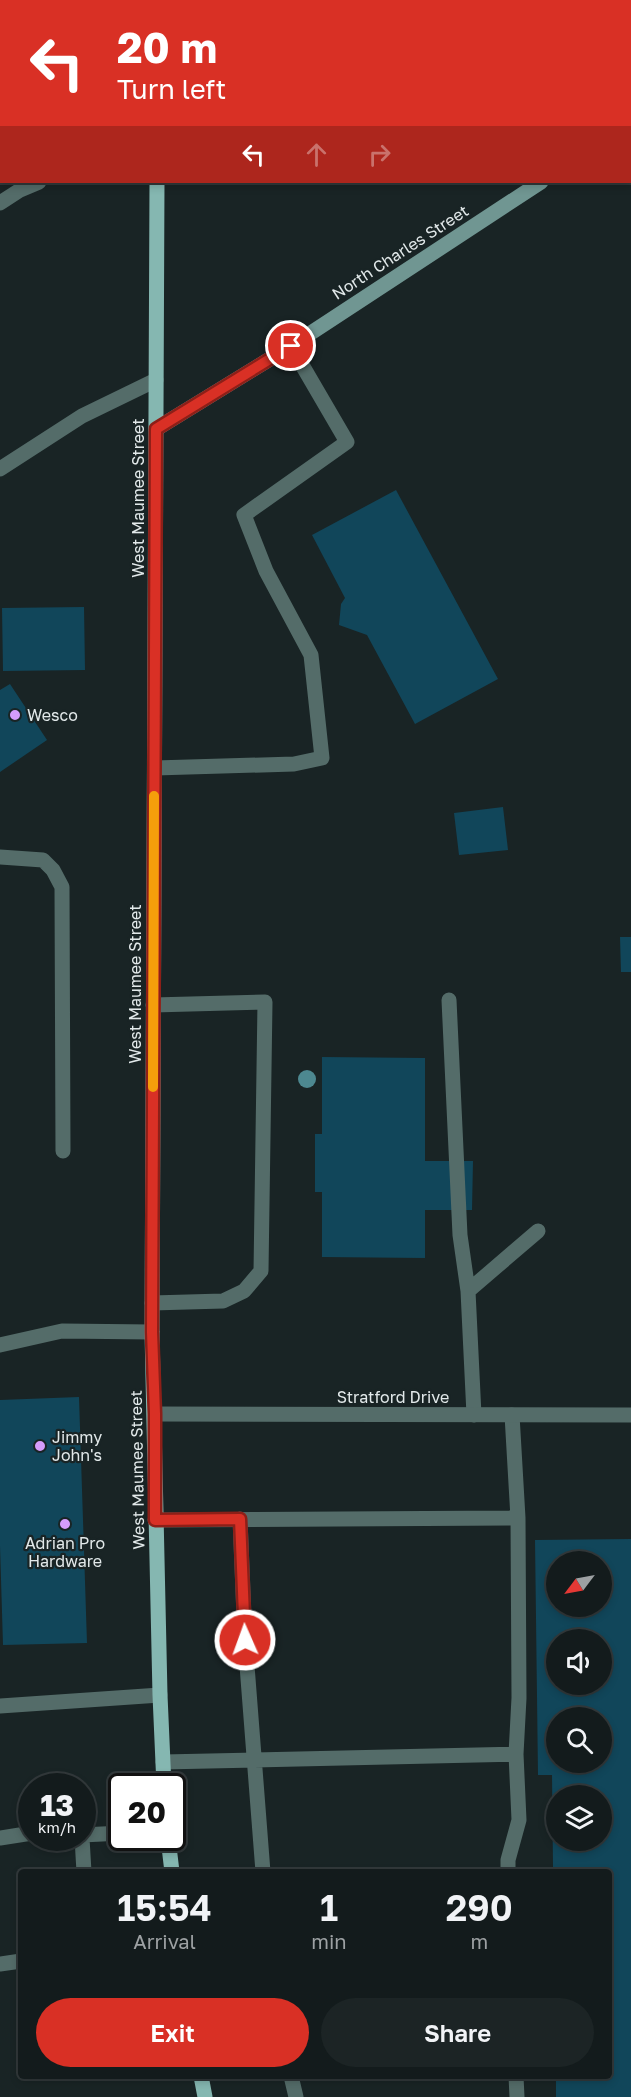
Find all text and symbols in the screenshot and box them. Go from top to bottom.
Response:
text: 20 m [117,22,217,72]
icon: left [18,24,96,102]
text: Turn left [117,73,226,105]
icon: left [237,138,270,171]
icon: ahead [300,138,333,171]
icon: right [363,138,396,171]
street label: North Charles Street [328,200,472,304]
pin [265,320,316,371]
icon: arrive [274,329,307,362]
street label: West Maumee Street [128,418,148,578]
place label: Wesco [27,705,78,725]
marker: Wesco [8,708,22,722]
street label: West Maumee Street [125,904,145,1064]
street label: Stratford Drive [337,1387,449,1407]
street label: West Maumee Street [126,1390,148,1550]
place label: Jimmy John's [52,1427,102,1465]
marker: Jimmy John's [33,1439,47,1453]
marker: Adrian Pro Hardware [58,1517,72,1531]
place label: Adrian Pro Hardware [25,1533,105,1571]
north arrow [546,1551,612,1617]
map controls [546,1551,612,1851]
position arrow [213,1608,277,1672]
button: sound [546,1629,612,1695]
button: search [546,1707,612,1773]
speed limit sign: 20 [108,1773,186,1851]
button: layers [546,1785,612,1851]
text: 13 [40,1787,74,1823]
text: km/h [38,1818,76,1836]
text: 15:54 [117,1886,212,1929]
text: 1 [320,1886,338,1929]
text: 290 [446,1886,513,1929]
text: Arrival [133,1929,196,1953]
text: min [311,1929,347,1953]
text: m [470,1929,488,1953]
button: Exit [36,1998,309,2067]
button: Share [321,1998,594,2067]

